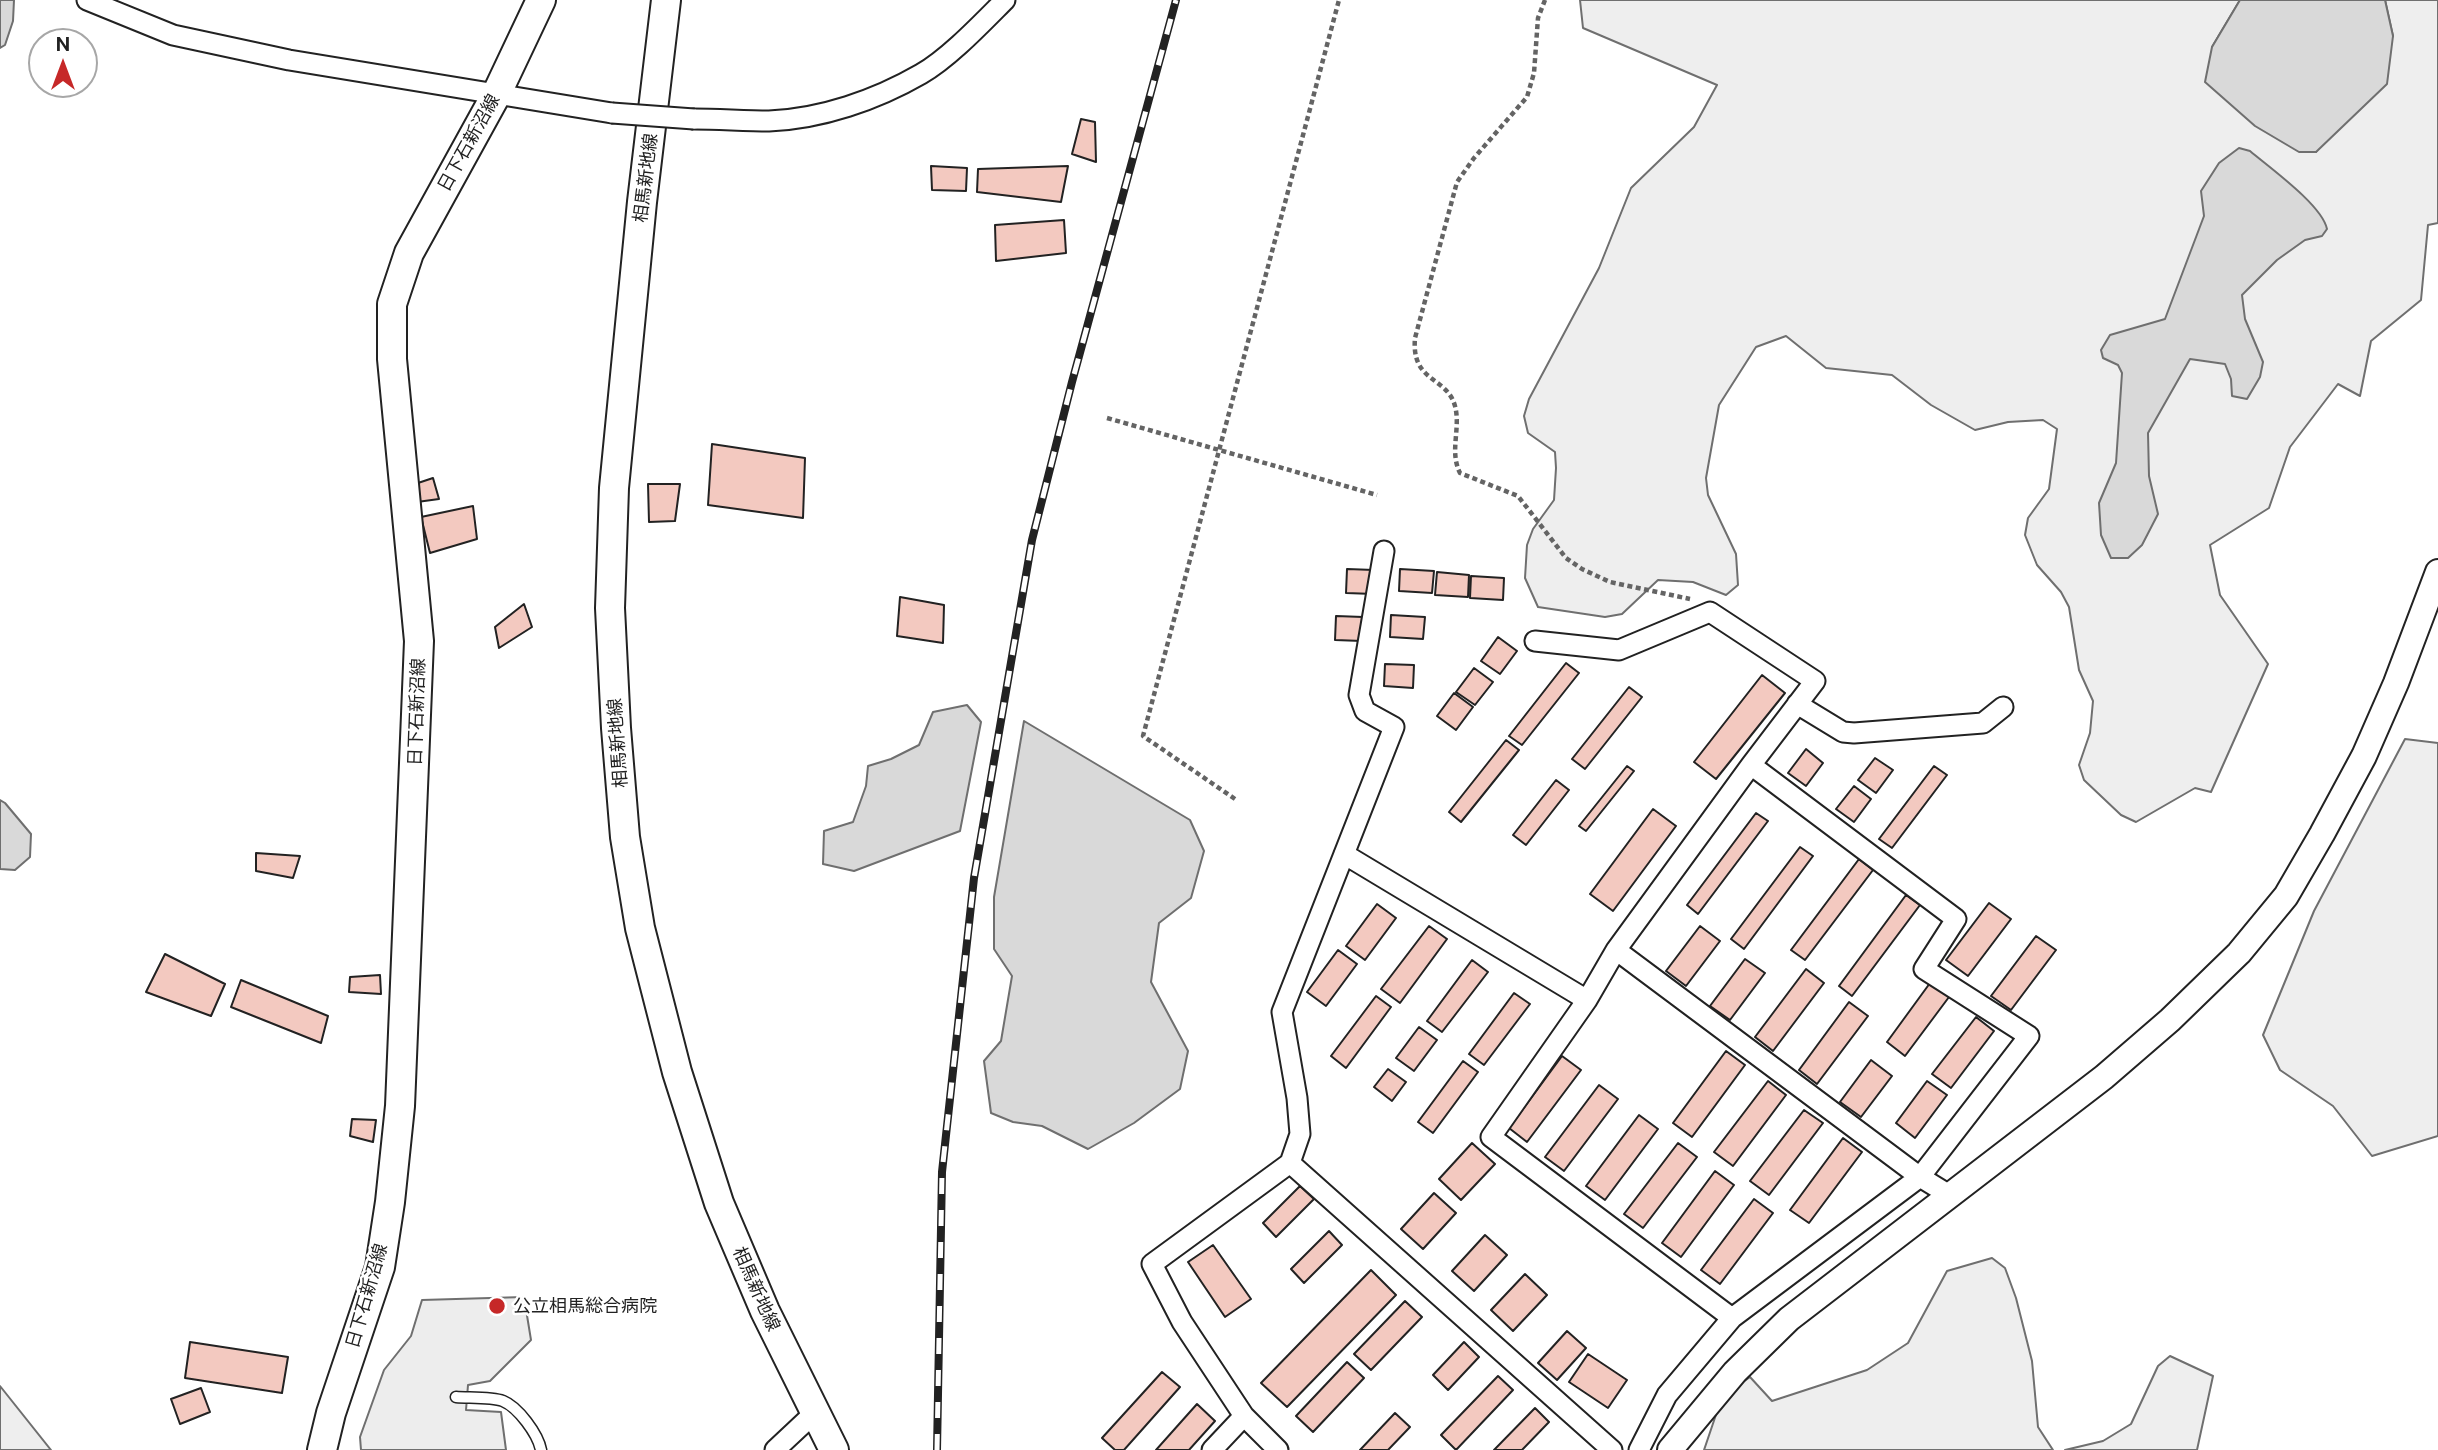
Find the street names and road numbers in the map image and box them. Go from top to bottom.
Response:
street label: 日下石新沼線 [433,91,505,195]
street label: 相馬新地線 [630,132,662,224]
street label: 日下石新沼線 [404,658,430,766]
street label: 相馬新地線 [604,697,632,789]
street label: 日下石新沼線 [342,1241,392,1351]
street label: 相馬新地線 [728,1243,784,1335]

